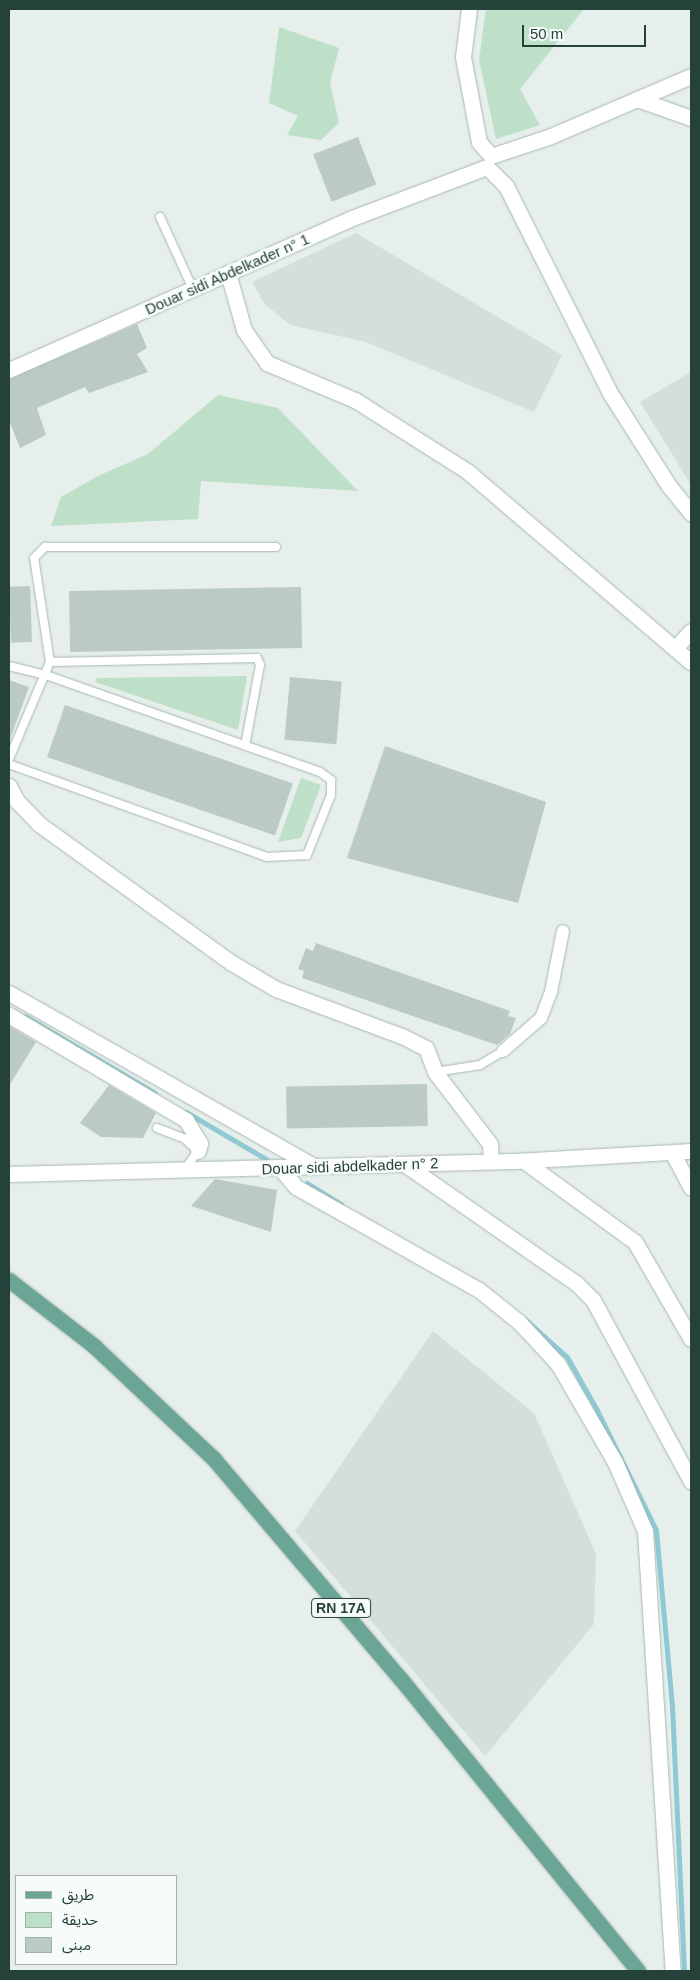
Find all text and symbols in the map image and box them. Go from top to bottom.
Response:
scale bar [525,15,649,47]
text: 50 m [530,25,563,42]
street label: Douar sidi Abdelkader n° 1 [142,229,312,319]
street label: Douar sidi abdelkader n° 2 [261,1154,439,1178]
road number: RN 17A [311,1596,371,1620]
legend [15,1875,178,1965]
text: طريق [62,1886,94,1903]
text: حديقة [62,1911,98,1928]
text: مبنى [62,1936,91,1953]

